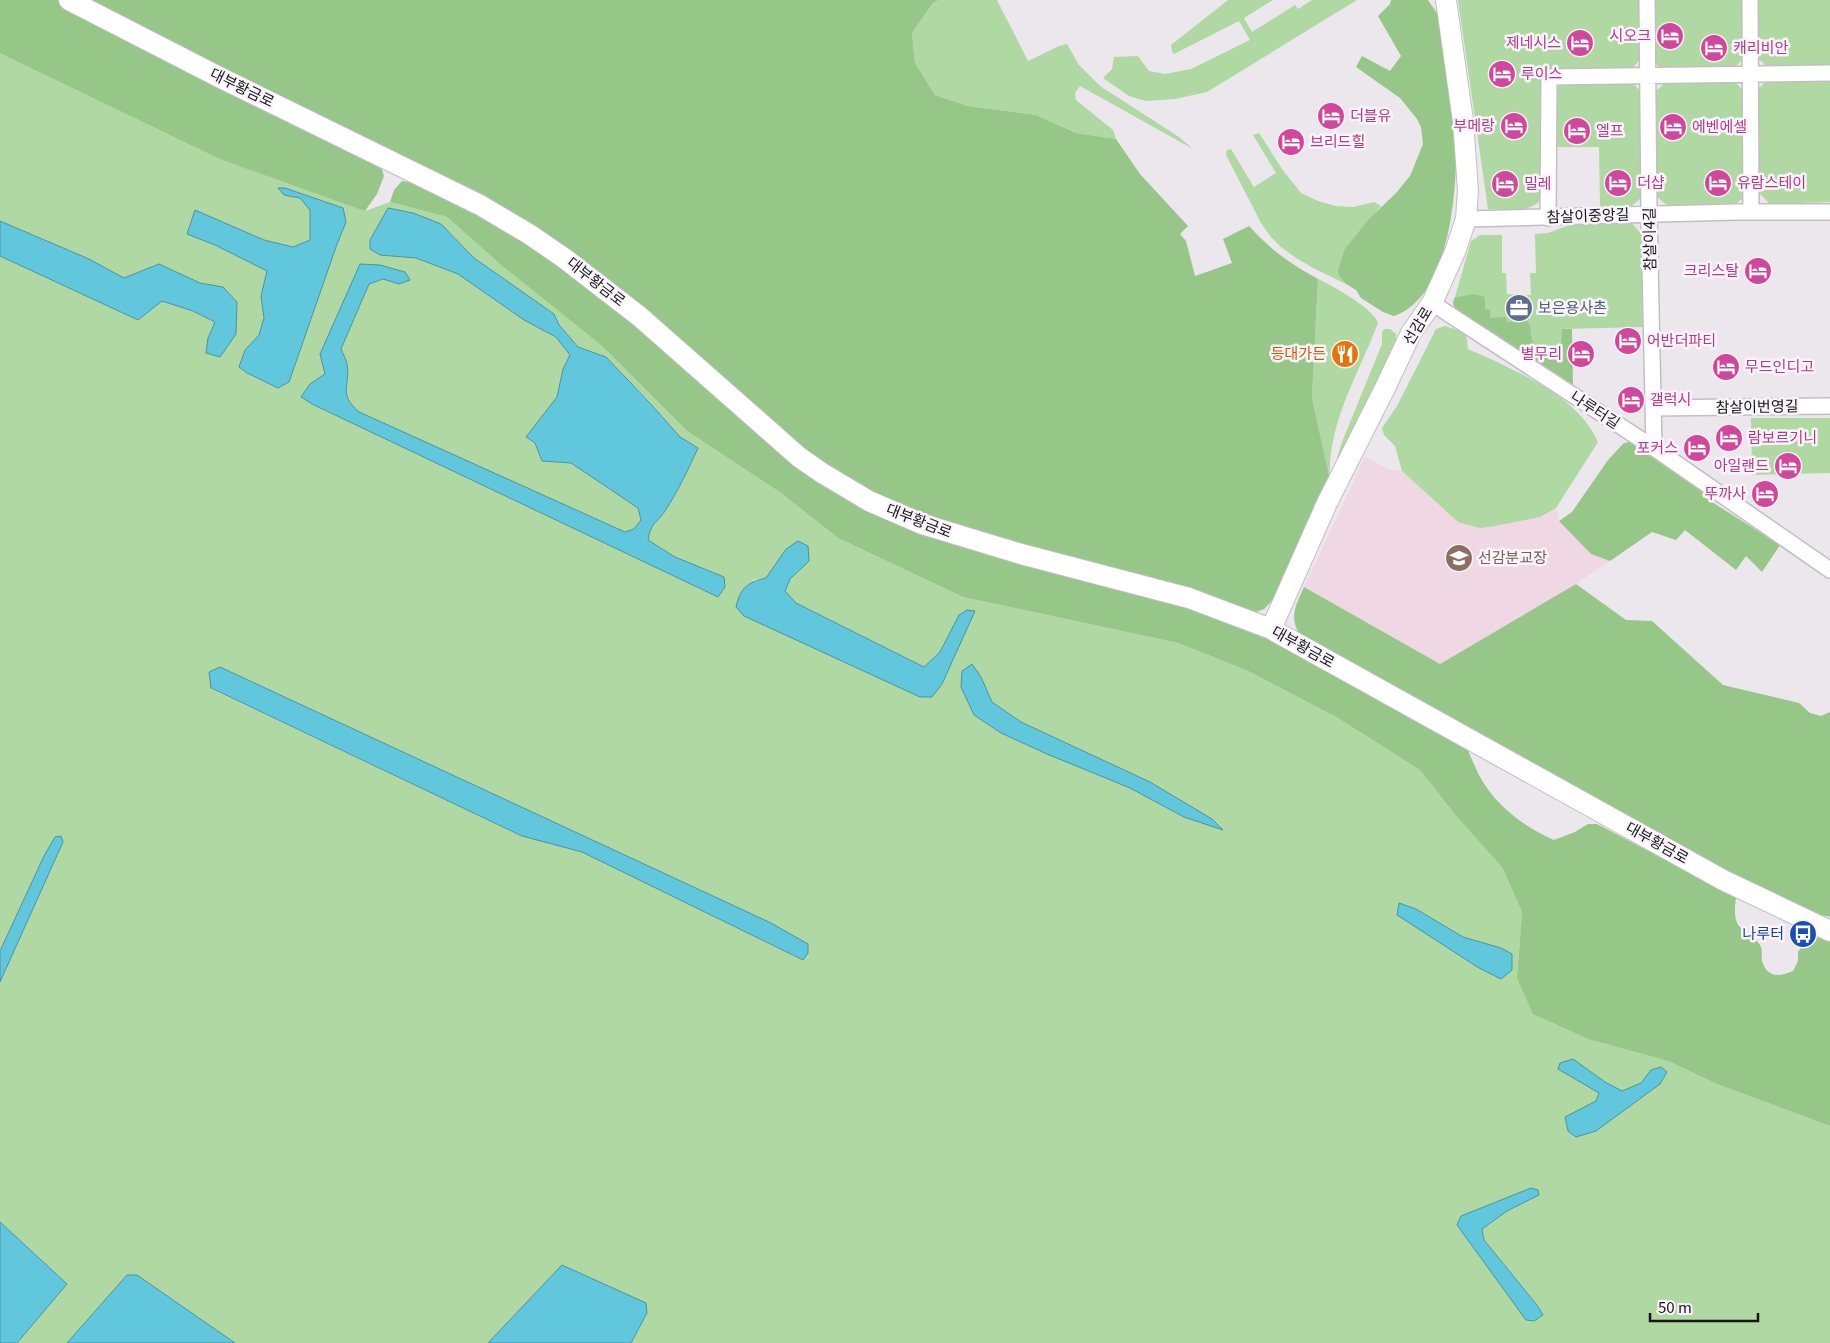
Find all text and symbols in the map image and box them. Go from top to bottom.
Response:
hotel icon: 시오크 [1655,21,1685,51]
place label: 시오크 [1610,24,1651,45]
hotel icon: 제네시스 [1565,28,1595,58]
place label: 제네시스 [1506,31,1561,52]
hotel icon: 캐리비안 [1699,33,1729,63]
place label: 캐리비안 [1733,36,1788,57]
hotel icon: 루이스 [1487,59,1517,89]
street label: 대부황금로 [207,62,278,111]
place label: 루이스 [1521,62,1563,83]
hotel icon: 더블유 [1316,101,1346,131]
place label: 더블유 [1350,104,1392,125]
hotel icon: 부메랑 [1499,111,1529,141]
hotel icon: 에벤에셀 [1658,112,1688,142]
place label: 부메랑 [1454,114,1495,135]
place label: 에벤에셀 [1692,115,1747,136]
hotel icon: 엘프 [1562,116,1592,146]
place label: 엘프 [1596,119,1624,140]
hotel icon: 브리드힐 [1276,127,1306,157]
place label: 브리드힐 [1310,130,1365,151]
hotel icon: 더샵 [1603,168,1633,198]
hotel icon: 유람스테이 [1703,168,1733,198]
hotel icon: 밀레 [1490,169,1520,199]
place label: 더샵 [1637,171,1665,192]
place label: 유람스테이 [1737,171,1806,192]
place label: 밀레 [1524,172,1552,193]
street label: 참살이중앙길 [1546,203,1630,226]
street label: 참살이4길 [1637,207,1660,271]
street label: 대부황금로 [563,251,631,310]
hotel icon: 크리스탈 [1743,256,1773,286]
place label: 크리스탈 [1684,259,1739,280]
office icon: 보은용사촌 [1504,293,1534,323]
place label: 보은용사촌 [1538,296,1607,317]
street label: 선감로 [1397,302,1436,348]
hotel icon: 어반더파티 [1613,326,1643,356]
place label: 어반더파티 [1647,329,1716,350]
restaurant icon: 등대가든 [1330,339,1360,369]
hotel icon: 별무리 [1566,339,1596,369]
place label: 등대가든 [1271,342,1326,363]
place label: 별무리 [1521,342,1562,363]
hotel icon: 무드인디고 [1711,352,1741,382]
place label: 무드인디고 [1745,355,1814,376]
street label: 나루터길 [1567,385,1625,433]
hotel icon: 갤럭시 [1616,385,1646,415]
place label: 갤럭시 [1650,388,1691,409]
street label: 참살이번영길 [1715,394,1799,417]
hotel icon: 람보르기니 [1714,423,1744,453]
place label: 람보르기니 [1748,426,1817,447]
hotel icon: 포커스 [1682,433,1712,463]
place label: 포커스 [1637,436,1678,457]
hotel icon: 아일랜드 [1773,451,1803,481]
place label: 아일랜드 [1714,454,1769,475]
hotel icon: 뚜까사 [1750,479,1780,509]
place label: 뚜까사 [1705,482,1746,503]
street label: 대부황금로 [884,497,956,542]
school or university icon: 선감분교장 [1444,543,1474,573]
place label: 선감분교장 [1478,546,1547,567]
street label: 대부황금로 [1268,620,1339,672]
street label: 대부황금로 [1622,816,1693,868]
bus stop icon: 나루터 [1788,919,1818,949]
place label: 나루터 [1743,922,1784,943]
scale bar [1650,1290,1758,1322]
text: 50 m [1658,1296,1692,1317]

